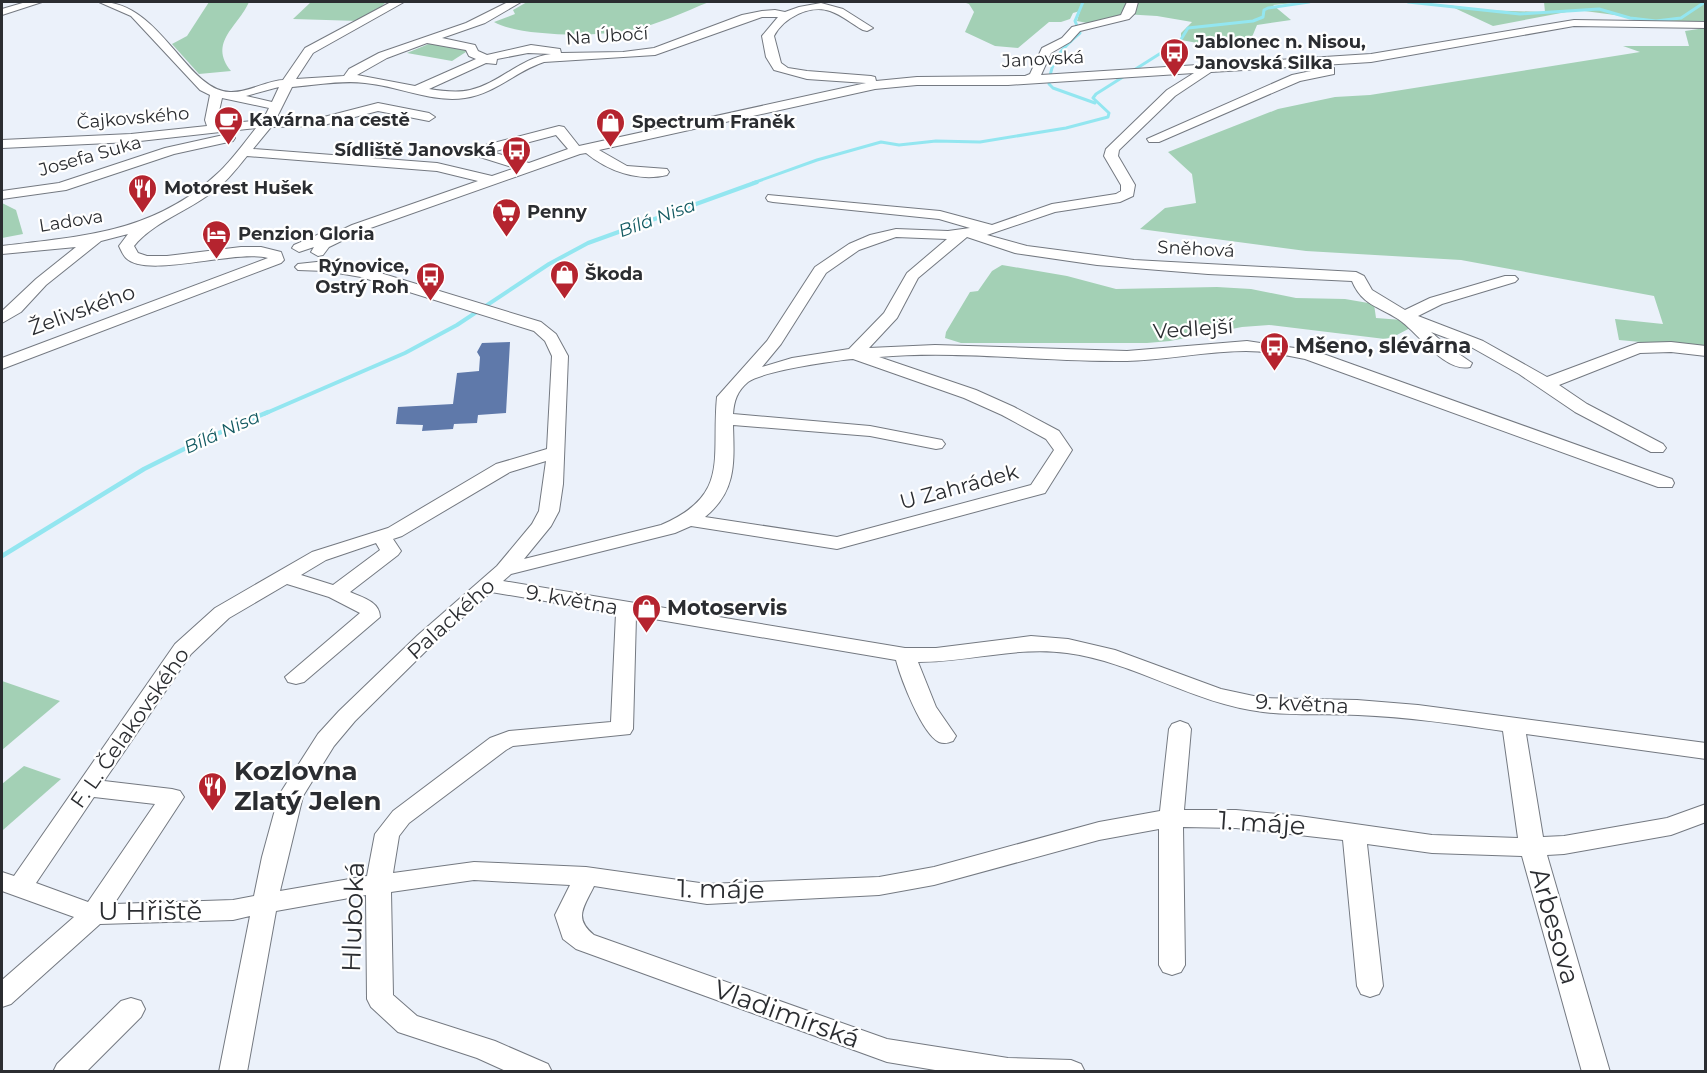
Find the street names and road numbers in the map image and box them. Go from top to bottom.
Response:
street label: Na Úbočí [565,22,650,50]
street label: Janovská [1000,46,1085,72]
street label: Čajkovského [76,102,190,134]
street label: Josefa Suka [35,131,144,181]
street label: Ladova [37,205,105,237]
street label: Sněhová [1157,236,1235,262]
street label: Želivského [25,279,138,340]
street label: Vedlejší [1152,313,1235,344]
street label: U Zahrádek [897,459,1021,514]
street label: Palackého [402,573,500,664]
street label: 9. května [524,579,620,620]
street label: F. L. Čelakovského [65,643,194,813]
street label: 9. května [1255,689,1349,718]
street label: 1. máje [1217,804,1307,842]
street label: Hluboká [335,861,371,973]
street label: Arbesova [1523,864,1587,988]
street label: 1. máje [677,872,765,906]
street label: U Hřiště [98,895,202,927]
street label: Vladimírská [710,973,864,1055]

